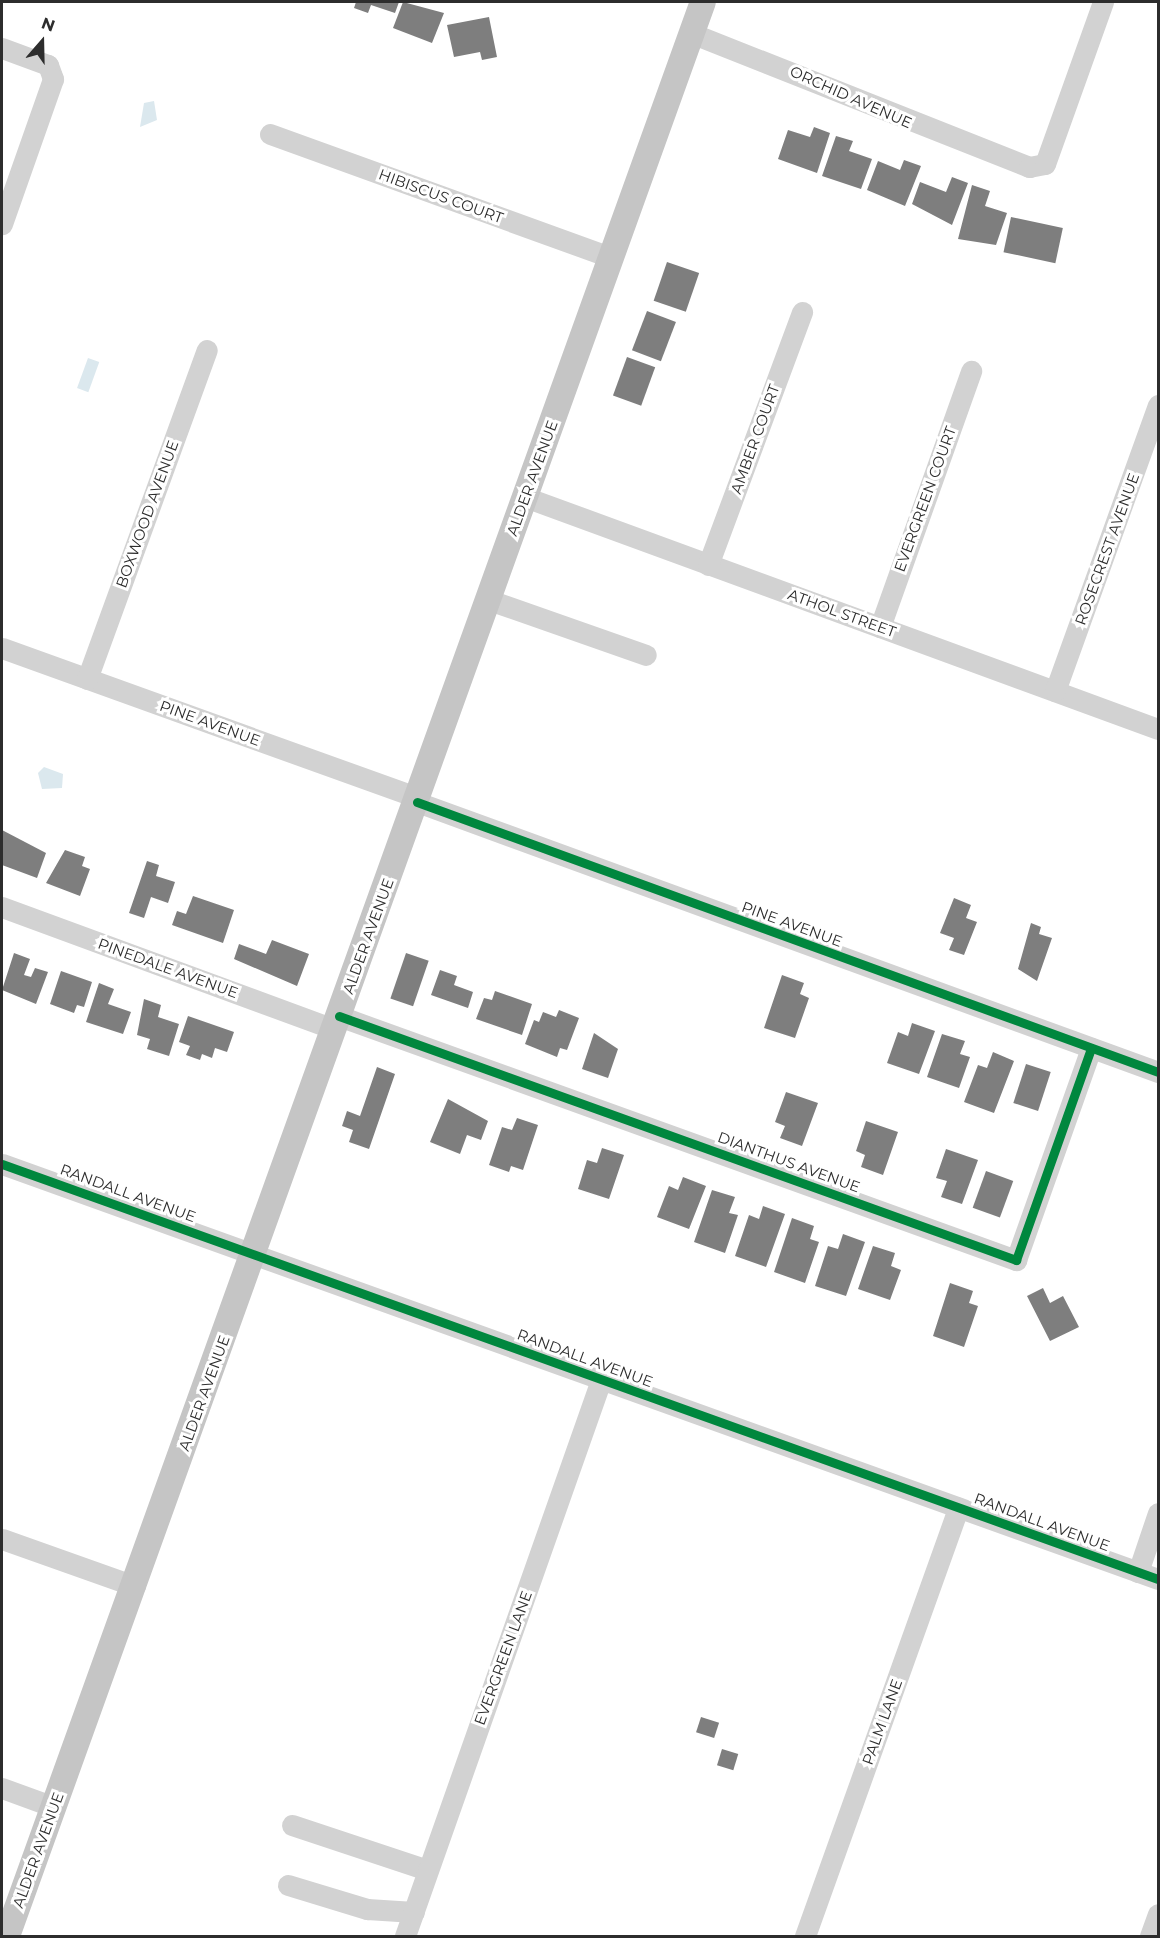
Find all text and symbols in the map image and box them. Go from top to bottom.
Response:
north arrow [12,12,72,72]
text: N [39,13,58,36]
street label: ORCHID AVENUE [787,62,915,132]
street label: HIBISCUS COURT [376,165,506,227]
street label: AMBER COURT [727,382,783,496]
street label: ALDER AVENUE [503,418,561,538]
street label: EVERGREEN COURT [890,424,960,574]
street label: BOXWOOD AVENUE [112,438,182,590]
street label: ROSECREST AVENUE [1071,471,1143,627]
street label: ATHOL STREET [786,585,898,641]
street label: PINE AVENUE [157,696,263,750]
street label: ALDER AVENUE [339,876,397,996]
street label: PINE AVENUE [739,897,845,951]
street label: PINEDALE AVENUE [95,934,241,1002]
street label: DIANTHUS AVENUE [715,1128,863,1196]
street label: RANDALL AVENUE [58,1160,198,1226]
street label: RANDALL AVENUE [515,1325,655,1391]
street label: ALDER AVENUE [175,1333,233,1453]
street label: RANDALL AVENUE [972,1489,1112,1555]
street label: EVERGREEN LANE [470,1588,536,1728]
street label: PALM LANE [858,1677,906,1767]
street label: ALDER AVENUE [9,1790,67,1910]

